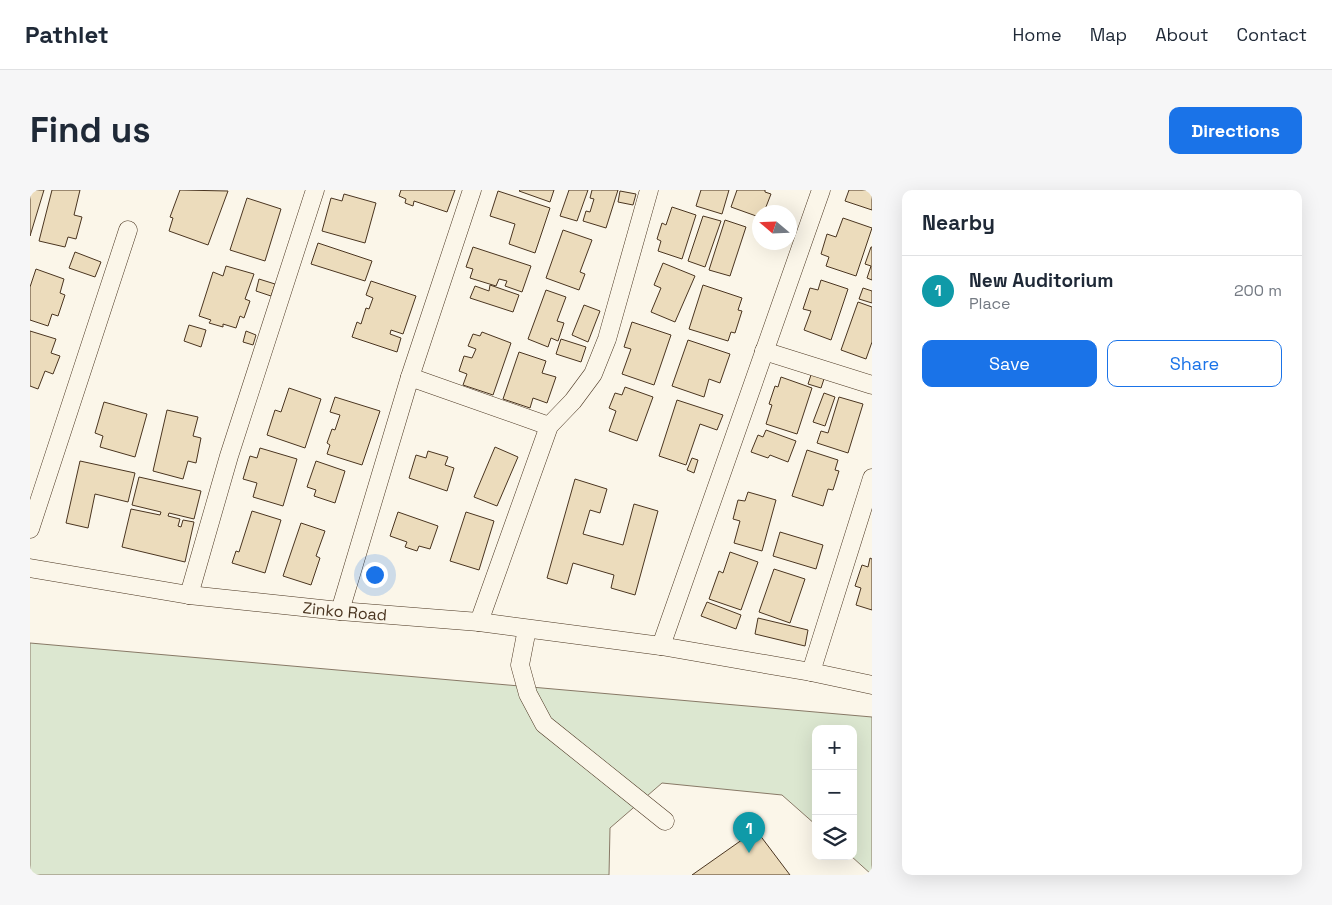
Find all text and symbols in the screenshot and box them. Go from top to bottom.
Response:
text: Pathlet [25,19,109,50]
text: Home [1013,23,1062,46]
text: Map [1090,23,1127,46]
text: About [1155,23,1209,46]
text: Contact [1237,23,1307,46]
button: Directions [1169,107,1302,154]
text: Find us [30,108,151,152]
north arrow [752,205,797,250]
text: Nearby [922,209,995,236]
text: New Auditorium [969,268,1114,293]
text: 1 [934,280,942,301]
text: 200 m [1234,280,1282,301]
text: Place [969,293,1011,314]
button: Save [922,340,1097,387]
button: Share [1107,340,1282,387]
your location [362,562,388,588]
street label: Zinko Road [302,597,388,625]
map controls [812,725,857,860]
button: + [812,725,857,770]
button: − [812,770,857,815]
pin: 1 [733,812,765,853]
button: layers [812,815,857,860]

